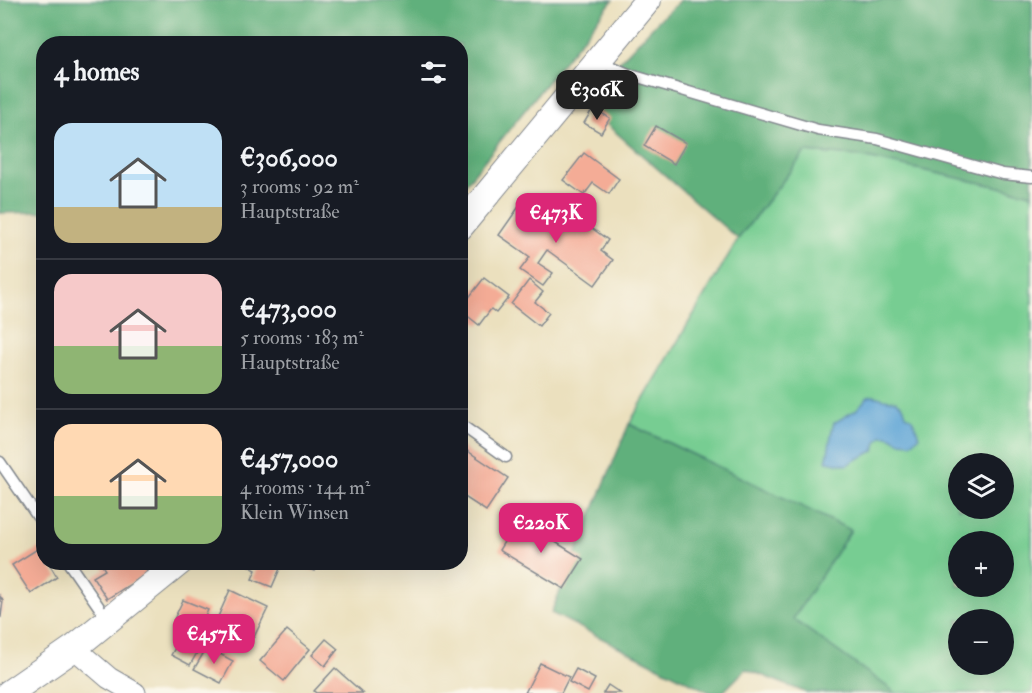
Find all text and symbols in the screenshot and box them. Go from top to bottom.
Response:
text: 4 homes [54,56,140,88]
icon: filters [417,56,450,89]
pin: €306K [555,70,639,121]
text: €306K [570,77,624,102]
text: €306,000 [240,142,338,174]
icon: home [102,147,174,219]
text: 3 rooms · 92 m² [240,174,359,199]
pin: €473K [514,193,598,244]
text: Hauptstraße [240,199,340,224]
text: €473K [530,200,582,225]
text: €473,000 [240,293,337,325]
icon: home [102,298,174,370]
text: 5 rooms · 183 m² [240,325,364,350]
text: Hauptstraße [240,350,340,375]
text: €457,000 [240,443,338,475]
icon: home [102,448,174,520]
map controls [948,453,1014,675]
button: layers [948,453,1014,519]
text: 4 rooms · 144 m² [240,475,370,500]
text: Klein Winsen [240,500,349,525]
pin: €220K [499,503,583,554]
text: €220K [513,510,569,535]
button: + [948,531,1014,597]
button: − [948,609,1014,675]
pin: €457K [172,614,256,665]
text: €457K [187,621,241,646]

